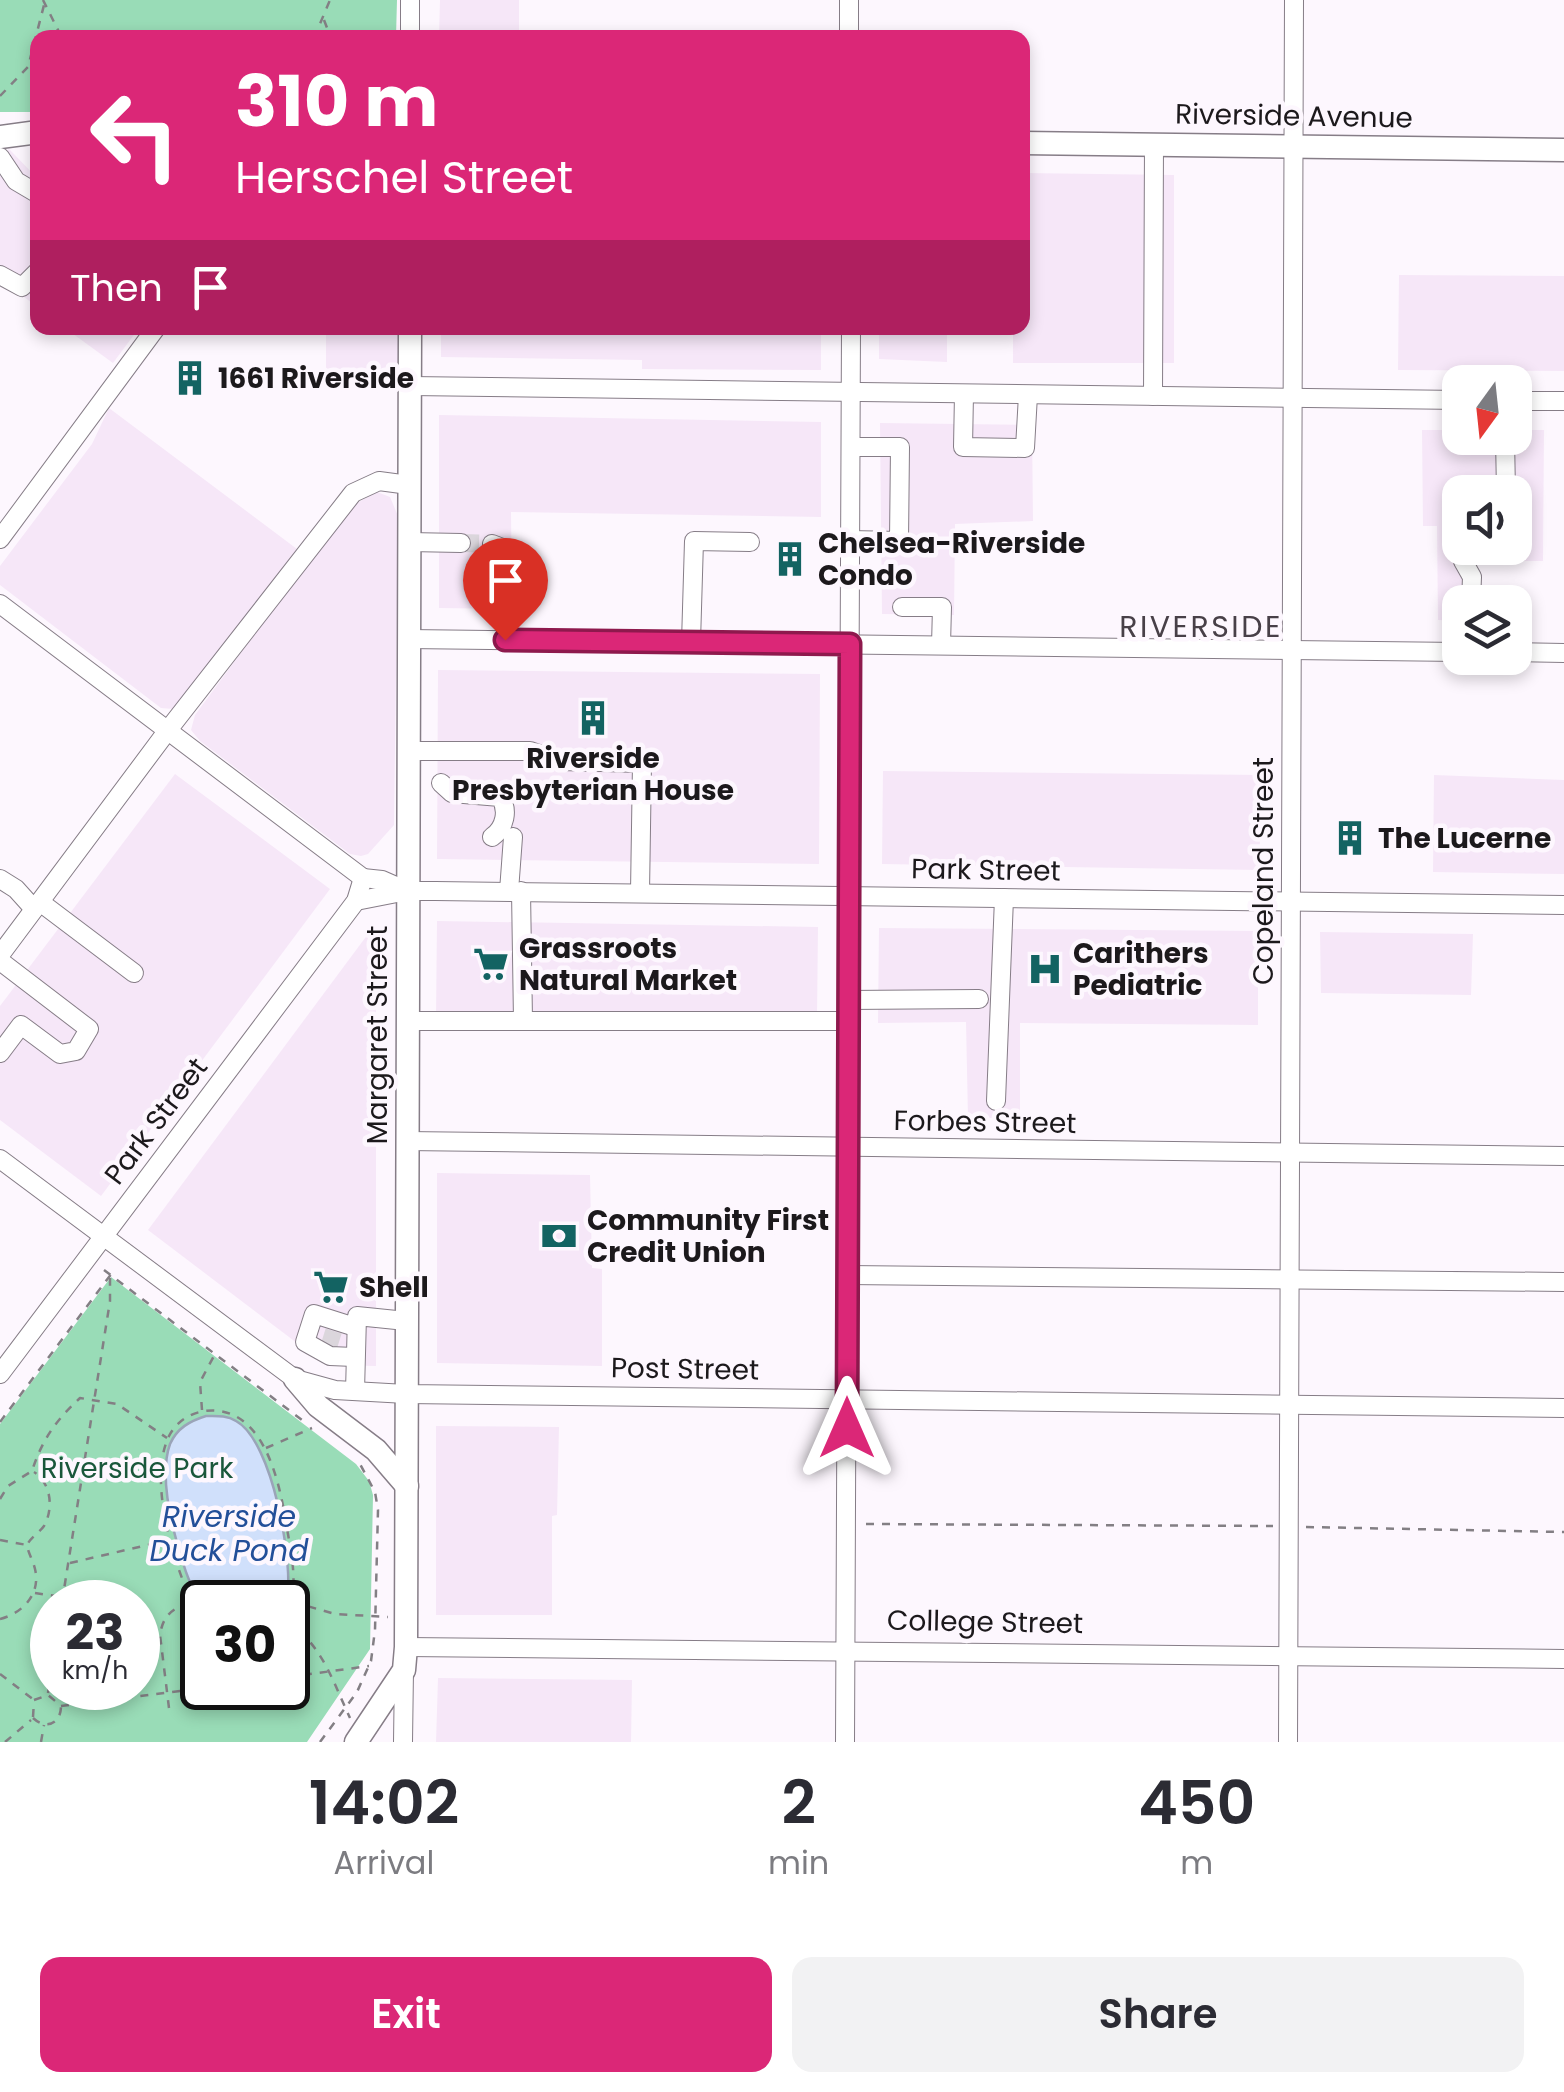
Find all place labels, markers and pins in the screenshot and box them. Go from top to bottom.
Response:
building icon: 1661 Riverside [171,359,209,397]
place label: 1661 Riverside [218,359,414,398]
place label: Chelsea-Riverside Condo [818,524,1085,595]
pin [463,538,548,641]
building icon: Chelsea-Riverside Condo [771,540,809,578]
building icon: Riverside Presbyterian House [574,699,612,737]
place label: Riverside Presbyterian House [452,739,734,810]
building icon: The Lucerne [1331,819,1369,857]
place label: The Lucerne [1378,819,1551,858]
place label: Grassroots Natural Market [519,929,737,1000]
place label: Carithers Pediatric [1073,934,1209,1005]
supermarket icon: Grassroots Natural Market [472,945,510,983]
hospital icon: Carithers Pediatric [1026,950,1064,988]
place label: Community First Credit Union [587,1201,829,1272]
bank icon: Community First Credit Union [540,1217,578,1255]
supermarket icon: Shell [312,1268,350,1306]
place label: Shell [359,1268,429,1307]

